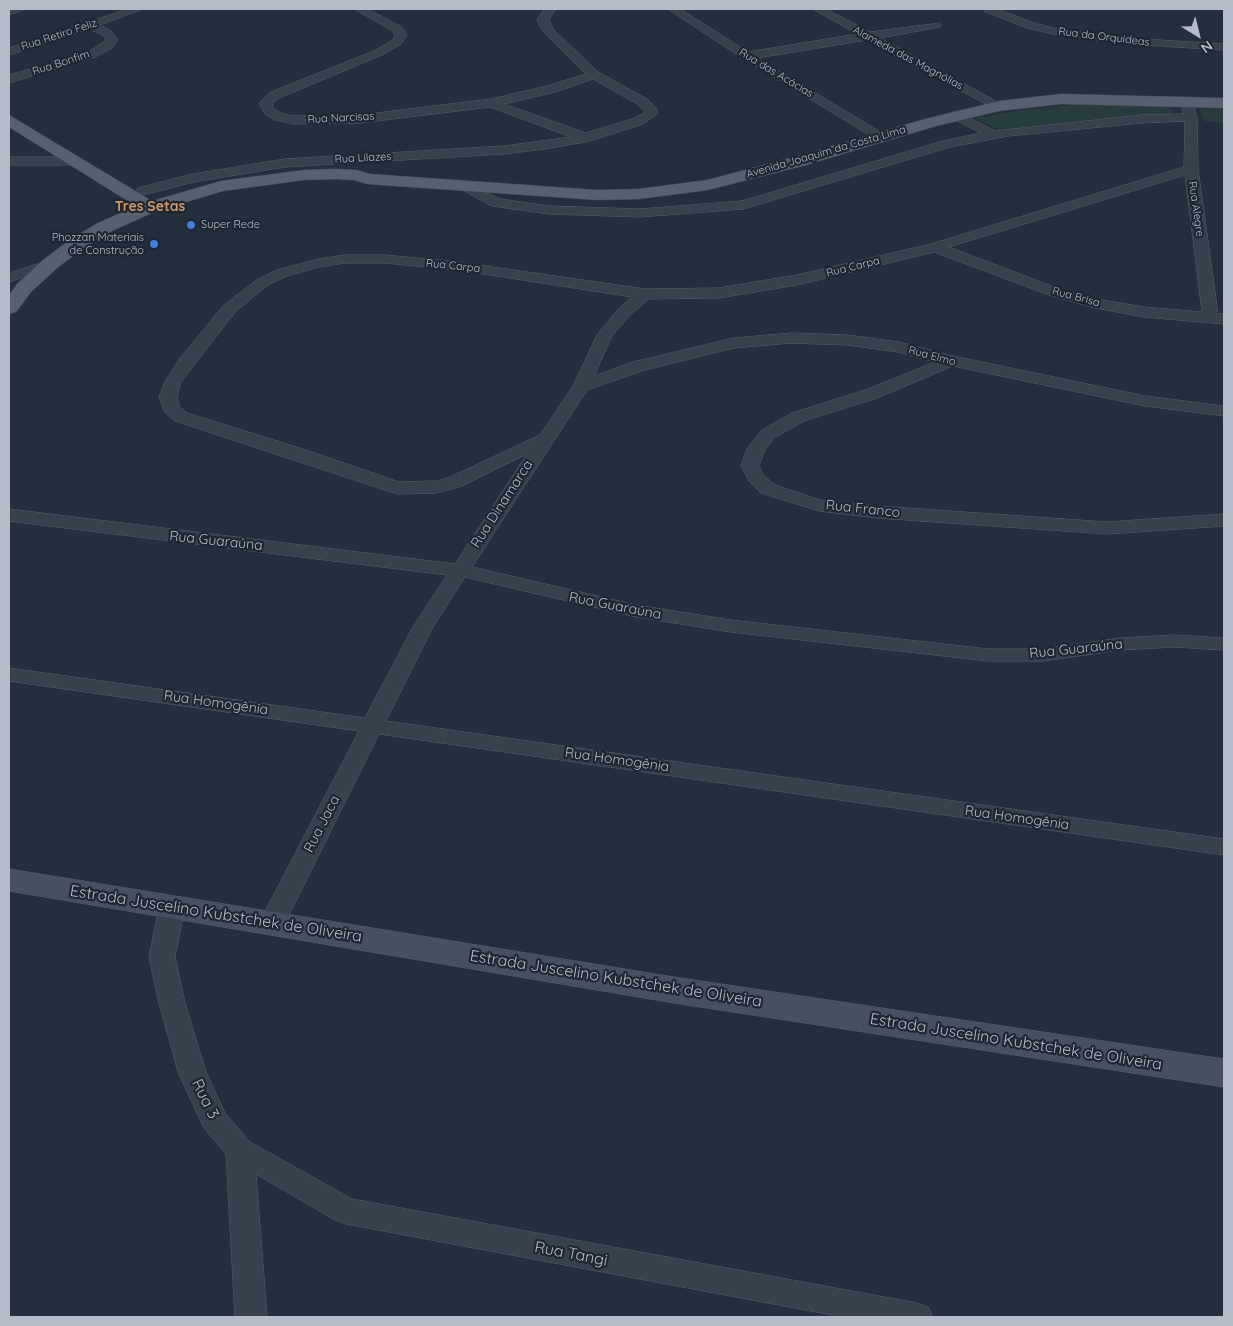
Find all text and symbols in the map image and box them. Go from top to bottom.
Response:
north arrow [1173,10,1223,60]
street label: Rua Retiro Feliz [19,17,99,53]
street label: Alameda das Magnólias [851,23,965,93]
street label: Rua da Orquideas [1058,25,1150,49]
text: N [1197,37,1216,57]
street label: Rua das Acácias [737,46,815,100]
street label: Rua Bonfim [31,48,91,78]
street label: Rua Narcisas [307,110,375,126]
street label: Avenida Joaquim da Costa Lima [745,123,907,181]
street label: Rua Lilazes [334,150,392,166]
street label: Rua Alegre [1186,180,1206,238]
district label: Tres Setas [115,199,185,215]
place label: Super Rede [201,218,260,232]
marker: Super Rede [185,219,197,231]
place label: Phozzan Materiais de Construção [52,231,144,257]
marker: Phozzan Materiais de Construção [148,238,160,250]
street label: Rua Carpa [825,254,881,280]
street label: Rua Carpa [425,257,481,275]
street label: Rua Brisa [1051,284,1101,310]
street label: Rua Elmo [907,343,957,369]
street label: Rua Dinamarca [467,457,537,551]
street label: Rua Franco [825,497,901,521]
street label: Rua Guaraúna [168,528,264,554]
street label: Rua Guaraúna [567,589,663,623]
street label: Rua Guaraúna [1028,636,1124,662]
street label: Rua Homogênia [163,687,269,719]
street label: Rua Homogênia [564,744,670,776]
street label: Rua Jaca [301,793,343,855]
street label: Rua Homogênia [964,802,1070,834]
street label: Estrada Juscelino Kubstchek de Oliveira [69,881,363,947]
street label: Estrada Juscelino Kubstchek de Oliveira [469,946,763,1012]
street label: Estrada Juscelino Kubstchek de Oliveira [869,1009,1163,1075]
street label: Rua 3 [187,1076,223,1122]
street label: Rua Tangi [533,1238,609,1270]

